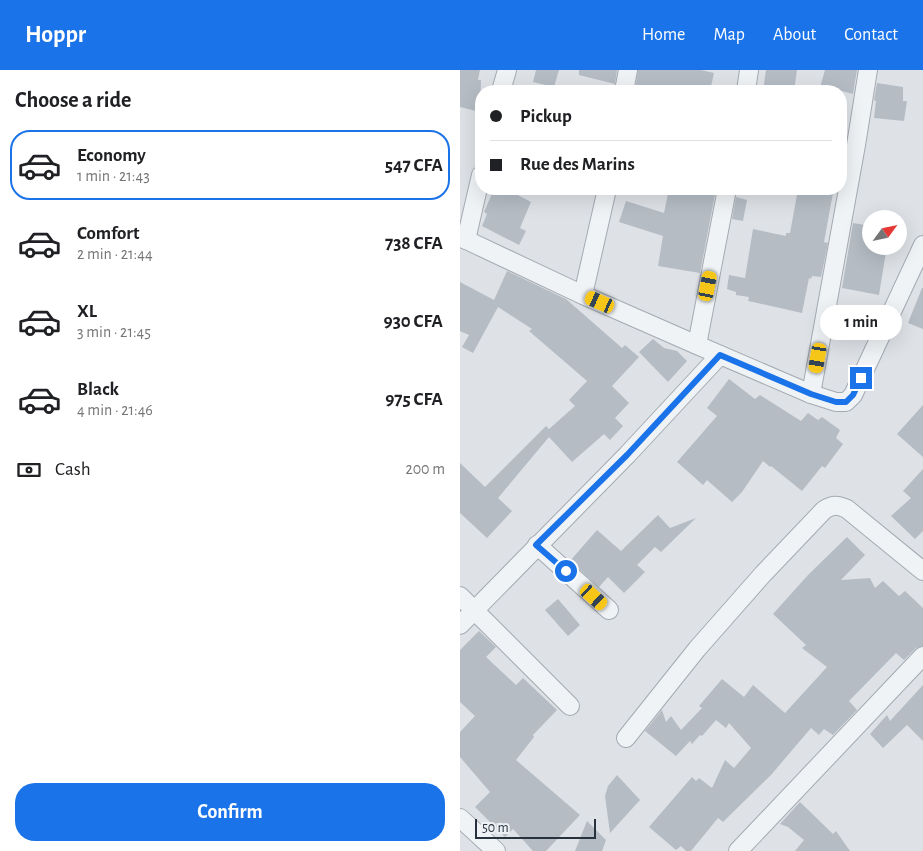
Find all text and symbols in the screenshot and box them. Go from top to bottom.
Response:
text: Hoppr [25,23,86,47]
text: Home [642,26,685,44]
text: Map [713,26,745,44]
text: About [773,26,816,44]
text: Contact [844,26,898,44]
text: Choose a ride [15,89,131,111]
text: Pickup [520,107,572,126]
icon: car [17,143,62,188]
text: Economy [77,146,146,165]
text: Rue des Marins [520,155,635,174]
text: 547 CFA [385,156,443,175]
text: 1 min · 21:43 [77,168,150,184]
north arrow [862,210,908,255]
map controls [862,210,907,255]
icon: car [17,221,62,266]
text: Comfort [77,224,139,243]
text: 738 CFA [385,234,443,253]
text: 2 min · 21:44 [77,246,153,262]
car [697,270,718,302]
car [583,289,616,315]
icon: car [17,299,62,344]
text: XL [77,302,97,321]
callout: 1 min [820,306,902,340]
text: 930 CFA [383,312,443,331]
text: 1 min [844,314,878,330]
text: 3 min · 21:45 [77,324,151,340]
car [808,342,827,374]
route end [850,367,872,389]
icon: car [17,377,62,422]
text: Black [77,380,119,399]
text: 975 CFA [385,390,443,409]
text: 4 min · 21:46 [77,402,153,418]
icon: cash [15,456,43,484]
text: Cash [55,460,91,479]
text: 200 m [405,461,445,477]
route start [555,560,577,582]
car [577,581,610,613]
button: Confirm [15,783,445,841]
scale bar [475,816,596,839]
text: 50 m [482,821,509,835]

